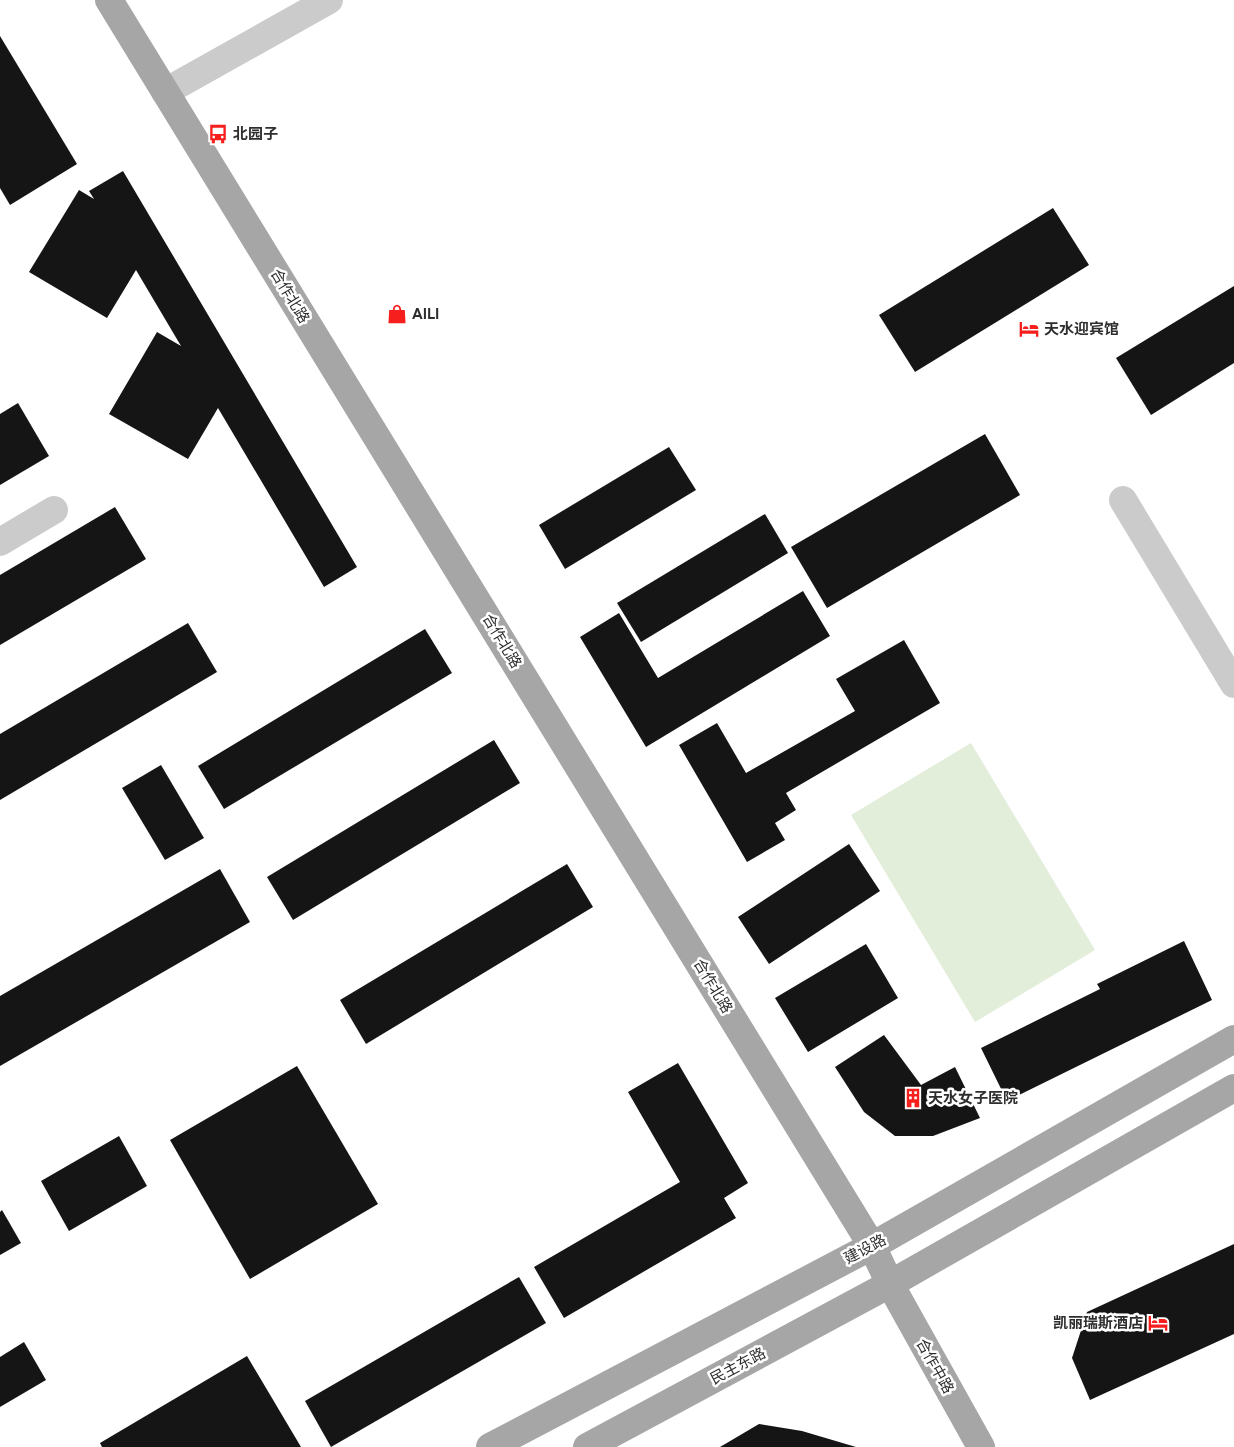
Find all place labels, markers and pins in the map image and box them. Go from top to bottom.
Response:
bus stop icon: 北园子 [207,123,229,145]
place label: 北园子 [233,125,278,143]
shop icon: AILI [386,303,408,325]
place label: AILI [412,305,439,323]
hotel icon: 天水迎宾馆 [1018,318,1040,340]
place label: 天水迎宾馆 [1044,320,1119,338]
building icon: 天水女子医院 [902,1087,924,1109]
place label: 天水女子医院 [928,1089,1018,1107]
hotel icon: 凯丽瑞斯酒店 [1147,1312,1169,1334]
place label: 凯丽瑞斯酒店 [1053,1314,1143,1332]

